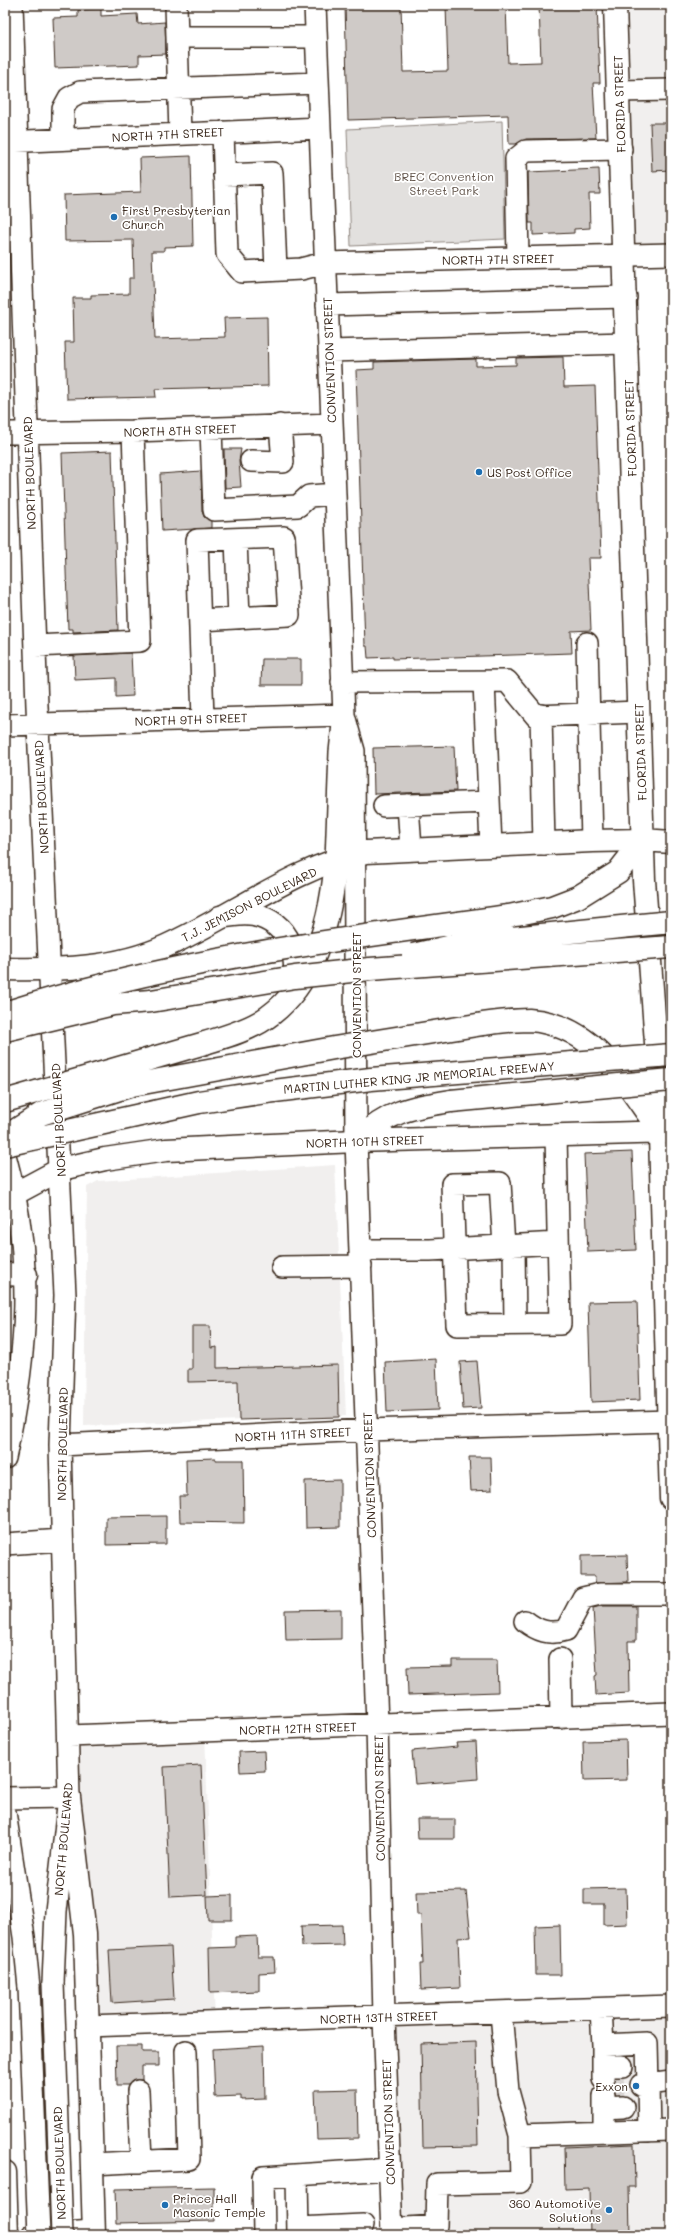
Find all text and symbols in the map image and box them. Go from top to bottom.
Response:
street label: FLORIDA STREET [609,55,629,153]
street label: NORTH 7TH STREET [111,123,225,145]
park label: BREC Convention Street Park [394,168,494,198]
place label: First Presbyterian Church [122,202,230,232]
marker: First Presbyterian Church [109,212,119,222]
street label: NORTH 7TH STREET [442,250,555,268]
street label: CONVENTION STREET [319,296,339,423]
street label: FLORIDA STREET [620,379,640,477]
street label: NORTH BOULEVARD [19,416,39,530]
street label: NORTH 8TH STREET [123,420,237,440]
place label: US Post Office [487,464,572,480]
marker: US Post Office [474,467,484,477]
street label: FLORIDA STREET [630,703,650,801]
street label: NORTH 9TH STREET [134,709,248,729]
street label: NORTH BOULEVARD [30,740,52,854]
street label: T.J. JEMISON BOULEVARD [179,863,319,945]
street label: CONVENTION STREET [348,932,364,1058]
street label: MARTIN LUTHER KING JR MEMORIAL FREEWAY [283,1057,555,1097]
street label: NORTH BOULEVARD [47,1063,69,1177]
street label: NORTH 10TH STREET [305,1131,425,1151]
street label: NORTH BOULEVARD [53,1387,71,1501]
street label: CONVENTION STREET [359,1411,379,1538]
street label: NORTH 11TH STREET [234,1423,352,1445]
street label: NORTH 12TH STREET [239,1718,357,1738]
street label: CONVENTION STREET [370,1735,388,1861]
street label: NORTH BOULEVARD [50,1782,76,1896]
street label: NORTH 13TH STREET [320,2007,439,2027]
street label: CONVENTION STREET [378,2058,398,2185]
place label: Exxon [595,2078,628,2094]
marker: Exxon [631,2081,641,2091]
street label: NORTH BOULEVARD [49,2106,69,2220]
place label: Prince Hall Masonic Temple [173,2190,266,2220]
place label: 360 Automotive Solutions [509,2195,601,2225]
marker: Prince Hall Masonic Temple [160,2200,170,2210]
marker: 360 Automotive Solutions [604,2205,614,2215]

